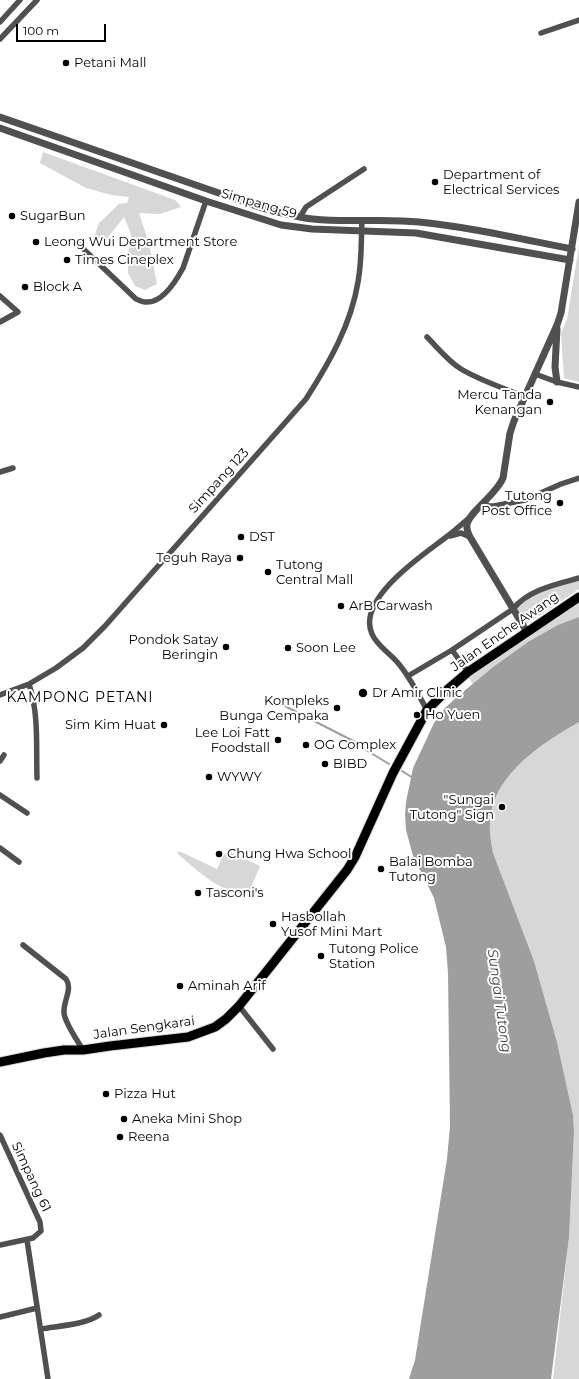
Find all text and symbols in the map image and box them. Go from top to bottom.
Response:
scale bar [18,16,108,42]
text: 100 m [23,23,59,38]
place label: Petani Mall [74,55,146,71]
marker: Petani Mall [61,58,71,68]
place label: Department of Electrical Services [443,167,559,198]
marker: Department of Electrical Services [430,177,440,187]
street label: Simpang 59 [219,186,299,222]
place label: SugarBun [20,208,86,224]
marker: SugarBun [7,211,17,221]
place label: Leong Wui Department Store [44,234,237,250]
marker: Leong Wui Department Store [31,237,41,247]
place label: Times Cineplex [75,252,174,268]
marker: Times Cineplex [62,255,72,265]
place label: Block A [33,279,82,295]
marker: Block A [20,282,30,292]
place label: Mercu Tanda Kenangan [457,387,542,418]
marker: Mercu Tanda Kenangan [545,397,555,407]
street label: Simpang 123 [186,445,252,517]
place label: Tutong Post Office [481,488,552,519]
marker: Tutong Post Office [555,498,565,508]
place label: DST [249,529,275,545]
marker: DST [236,532,246,542]
place label: Teguh Raya [156,550,232,566]
marker: Teguh Raya [235,553,245,563]
place label: Tutong Central Mall [276,557,353,588]
marker: Tutong Central Mall [263,567,273,577]
street label: Jalan Enche Awang [448,589,562,675]
place label: ArB Carwash [349,598,433,614]
marker: ArB Carwash [336,601,346,611]
place label: Pondok Satay Beringin [129,632,218,663]
place label: Soon Lee [296,640,356,656]
marker: Pondok Satay Beringin [221,642,231,652]
marker: Soon Lee [283,643,293,653]
place label: Dr Amir Clinic [372,685,462,701]
marker: Dr Amir Clinic [357,687,369,699]
district label: KAMPONG PETANI [6,690,154,706]
place label: Kompleks Bunga Cempaka [219,693,329,724]
marker: Kompleks Bunga Cempaka [332,703,342,713]
place label: Ho Yuen [425,707,480,723]
marker: Ho Yuen [412,710,422,720]
place label: Sim Kim Huat [65,717,156,733]
marker: Sim Kim Huat [159,720,169,730]
place label: Lee Loi Fatt Foodstall [195,725,270,756]
marker: Lee Loi Fatt Foodstall [273,735,283,745]
place label: OG Complex [314,737,396,753]
marker: OG Complex [301,740,311,750]
place label: BIBD [333,756,367,772]
marker: BIBD [320,759,330,769]
place label: WYWY [217,769,262,785]
marker: WYWY [204,772,214,782]
place label: "Sungai Tutong" Sign [410,792,494,823]
marker: "Sungai Tutong" Sign [497,802,507,812]
place label: Chung Hwa School [227,846,351,862]
marker: Chung Hwa School [214,849,224,859]
place label: Balai Bomba Tutong [389,854,473,885]
marker: Balai Bomba Tutong [376,864,386,874]
place label: Tasconi's [206,885,264,901]
marker: Tasconi's [193,888,203,898]
place label: Hasbollah Yusof Mini Mart [281,909,382,940]
marker: Hasbollah Yusof Mini Mart [268,919,278,929]
place label: Tutong Police Station [329,941,419,972]
water label: Sungai Tutong [483,948,515,1054]
marker: Tutong Police Station [316,951,326,961]
place label: Aminah Arif [188,978,266,994]
marker: Aminah Arif [175,981,185,991]
street label: Jalan Sengkarai [92,1013,196,1043]
place label: Pizza Hut [114,1086,176,1102]
marker: Pizza Hut [101,1089,111,1099]
place label: Aneka Mini Shop [132,1111,242,1127]
marker: Aneka Mini Shop [119,1114,129,1124]
place label: Reena [128,1129,170,1145]
marker: Reena [115,1132,125,1142]
street label: Simpang 61 [8,1140,54,1214]

